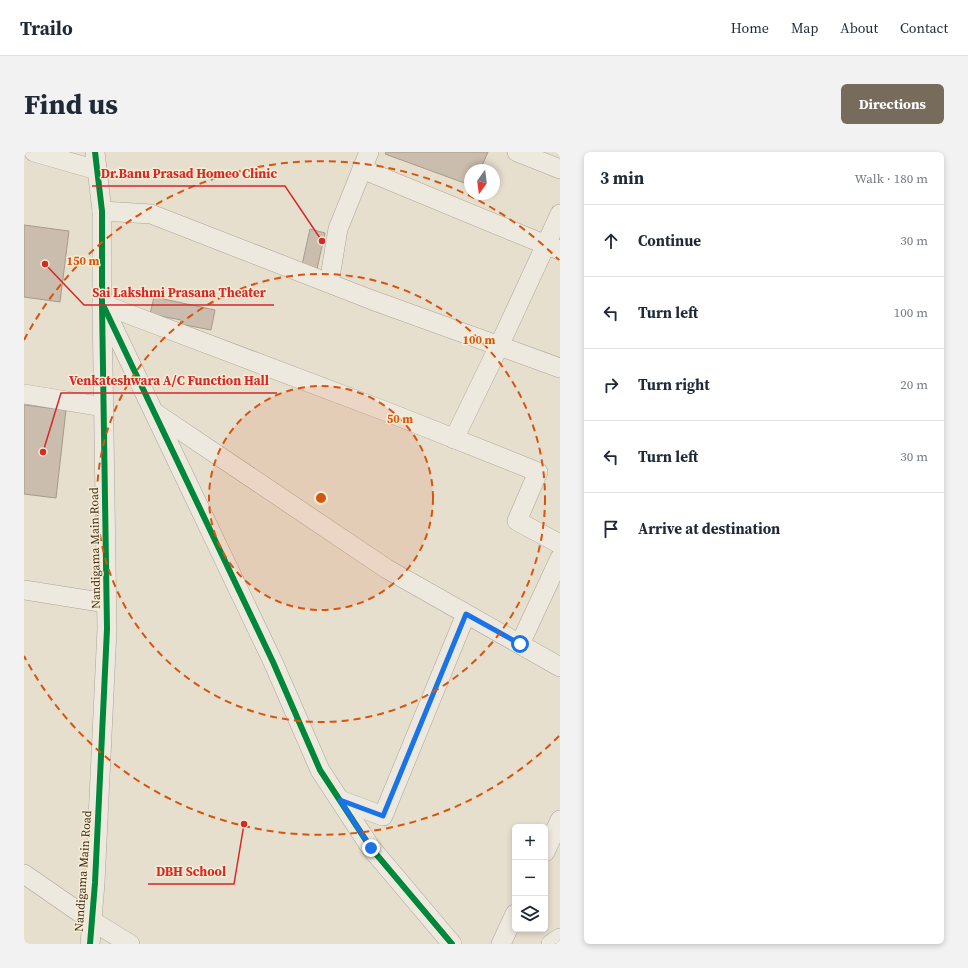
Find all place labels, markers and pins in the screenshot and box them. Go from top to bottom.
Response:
callout: Dr.Banu Prasad Homeo Clinic [92,161,285,186]
callout: Sai Lakshmi Prasana Theater [84,280,274,305]
callout: Venkateshwara A/C Function Hall [61,368,277,393]
centre of rings [314,491,328,505]
callout: DBH School [148,859,234,884]

